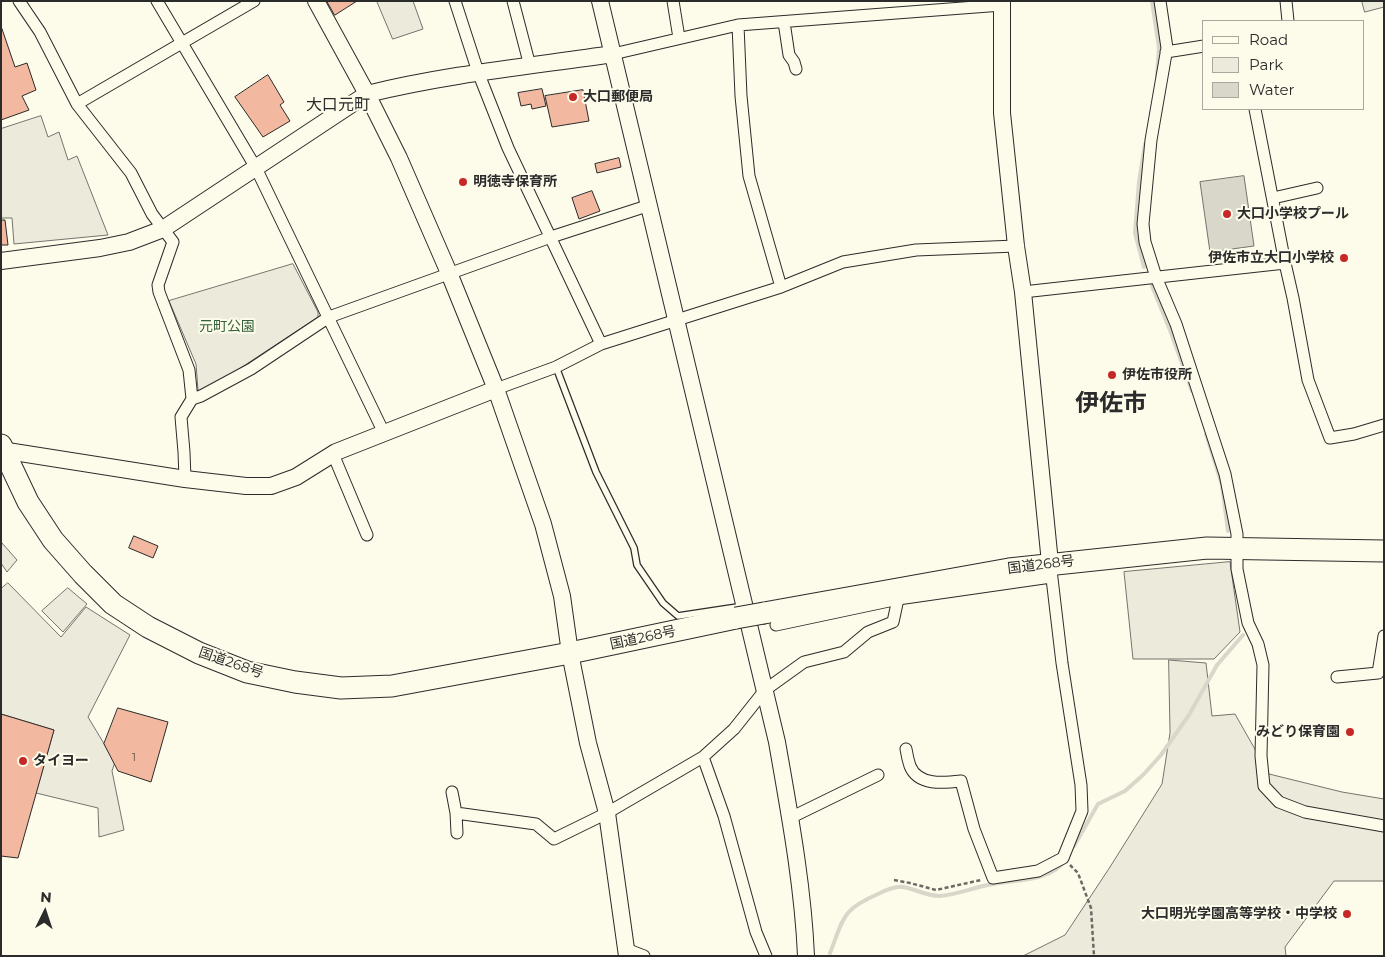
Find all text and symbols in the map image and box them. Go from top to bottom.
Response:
legend [1202,20,1365,110]
text: Road [1249,30,1288,49]
text: Park [1249,55,1283,74]
text: Water [1249,80,1295,99]
place label: 大口郵便局 [583,89,653,105]
marker: 大口郵便局 [567,91,579,103]
district label: 大口元町 [306,95,370,115]
place label: 明徳寺保育所 [473,174,557,190]
marker: 明徳寺保育所 [457,176,469,188]
place label: 大口小学校プール [1237,206,1349,222]
marker: 大口小学校プール [1221,208,1233,220]
place label: 伊佐市立大口小学校 [1208,250,1334,266]
marker: 伊佐市立大口小学校 [1338,252,1350,264]
park label: 元町公園 [199,319,255,335]
place label: 伊佐市役所 [1122,367,1192,383]
marker: 伊佐市役所 [1106,369,1118,381]
district label: 伊佐市 [1075,390,1147,418]
street label: 国道268号 [1007,553,1075,577]
street label: 国道268号 [608,623,678,653]
street label: 国道268号 [196,644,266,682]
place label: みどり保育園 [1256,724,1340,740]
marker: みどり保育園 [1344,726,1356,738]
house number: 1 [132,751,136,765]
place label: タイヨー [33,753,89,769]
marker: タイヨー [17,755,29,767]
north arrow [20,887,70,937]
text: N [40,888,52,906]
place label: 大口明光学園高等学校・中学校 [1141,906,1337,922]
marker: 大口明光学園高等学校・中学校 [1341,908,1353,920]

